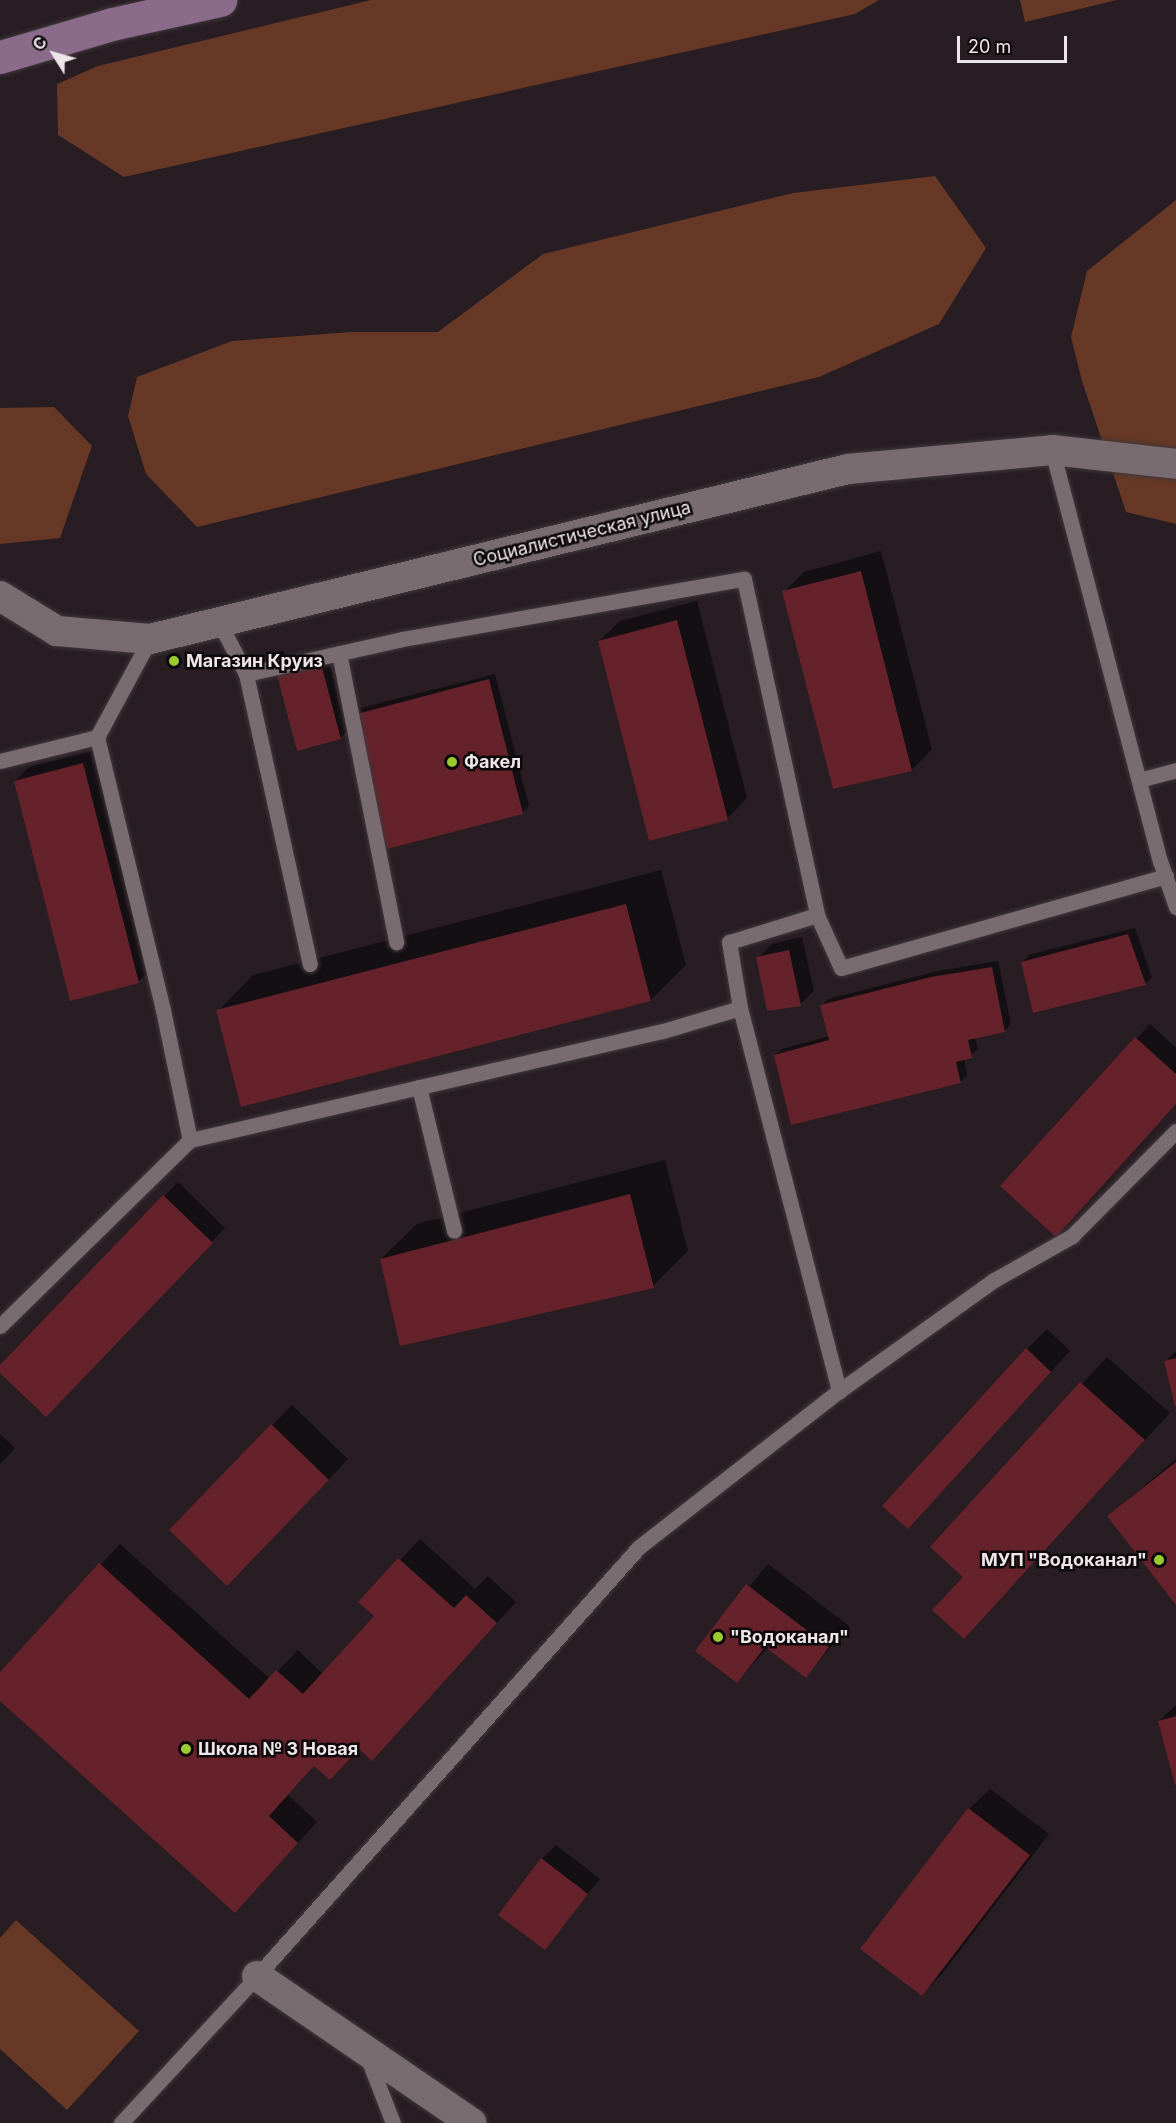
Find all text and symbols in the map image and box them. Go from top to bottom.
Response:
north arrow [24,24,84,84]
scale bar [960,24,1070,62]
text: С [28,32,51,54]
text: 20 m [968,36,1011,57]
street label: Социалистическая улица [471,497,693,571]
place label: Магазин Круиз [186,650,323,672]
marker: Магазин Круиз [167,654,181,668]
place label: Факел [464,751,521,773]
marker: Факел [445,755,459,769]
place label: МУП "Водоканал" [981,1549,1147,1571]
marker: МУП "Водоканал" [1152,1553,1166,1567]
place label: "Водоканал" [730,1626,849,1648]
marker: "Водоканал" [711,1630,725,1644]
place label: Школа № 3 Новая [198,1738,358,1760]
marker: Школа № 3 Новая [179,1742,193,1756]

